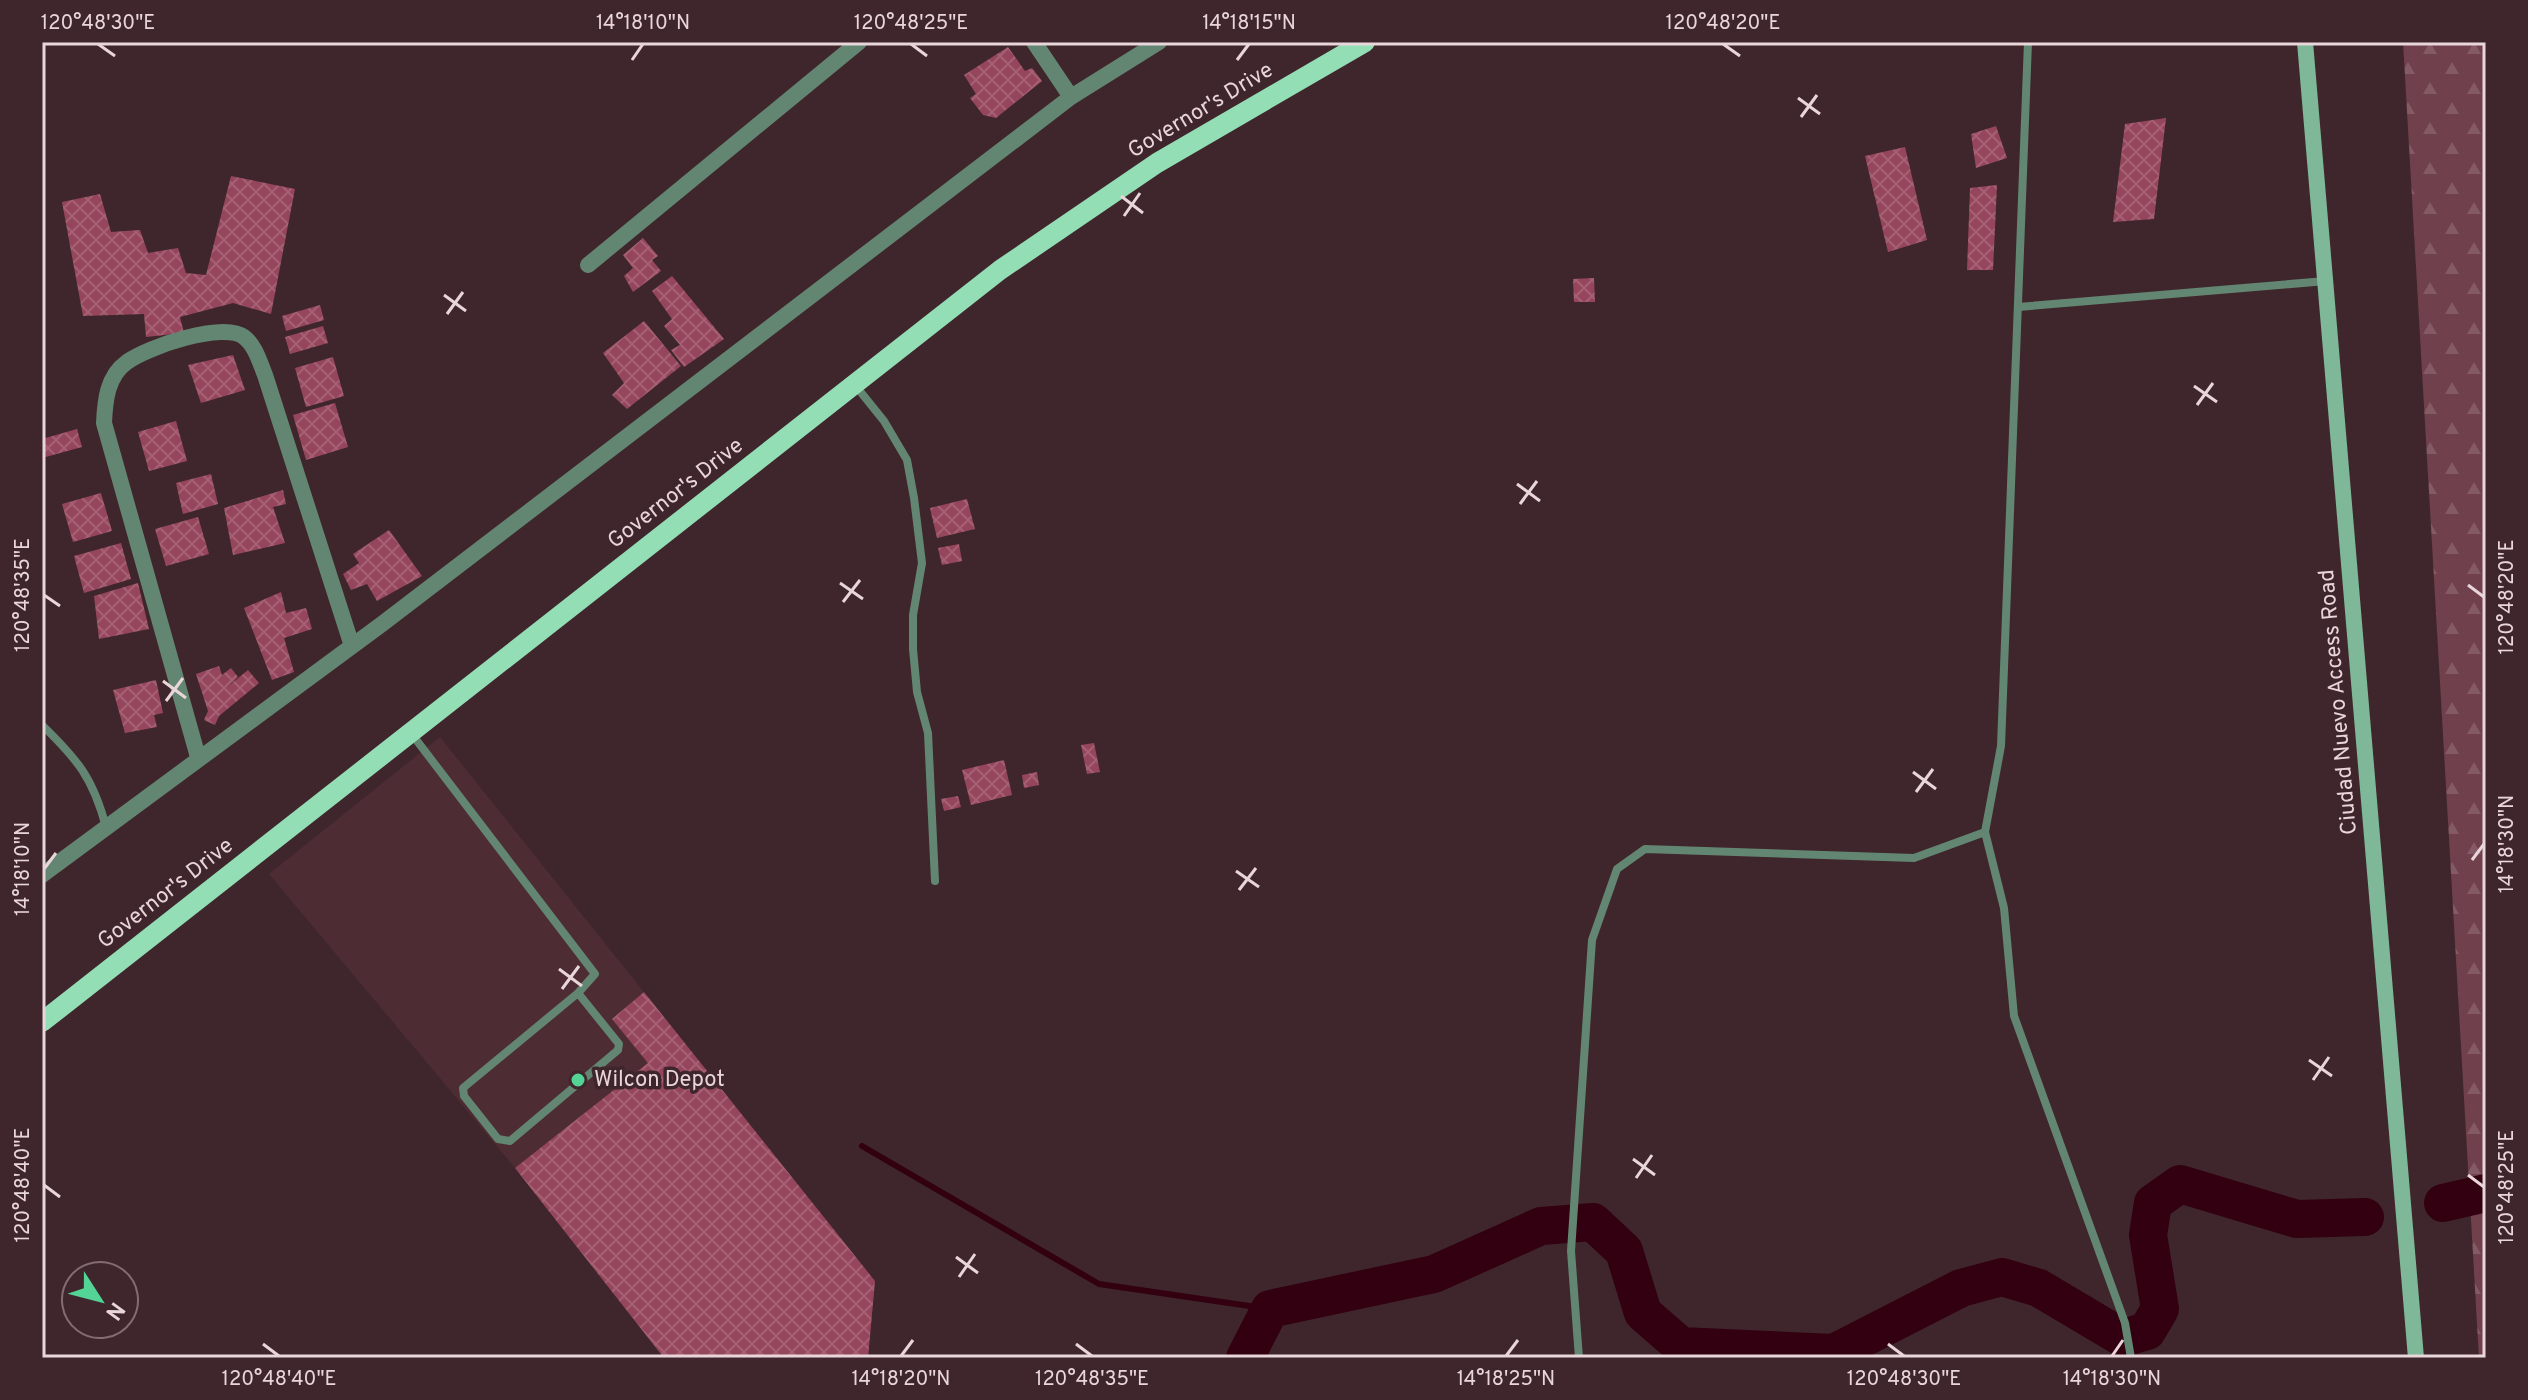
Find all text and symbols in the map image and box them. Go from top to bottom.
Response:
text: 120°48'30"E [41,11,155,37]
text: 14°18'10"N [596,11,690,37]
text: 120°48'25"E [854,11,968,37]
text: 14°18'15"N [1202,11,1296,37]
text: 120°48'20"E [1666,11,1780,37]
street label: Governor's Drive [1123,57,1279,165]
street label: Governor's Drive [603,433,749,555]
text: 120°48'35"E [11,538,37,652]
text: 120°48'20"E [2495,540,2521,654]
street label: Ciudad Nuevo Access Road [2314,568,2364,836]
text: 14°18'30"N [2495,795,2521,893]
text: 14°18'10"N [11,822,37,916]
street label: Governor's Drive [93,833,239,955]
place label: Wilcon Depot [594,1067,725,1094]
marker: Wilcon Depot [569,1071,587,1089]
text: 120°48'40"E [11,1128,37,1242]
text: 120°48'25"E [2495,1130,2521,1244]
north arrow [60,1260,140,1340]
text: N [99,1296,130,1325]
text: 120°48'40"E [222,1367,336,1393]
text: 14°18'20"N [852,1367,950,1393]
text: 120°48'35"E [1035,1367,1149,1393]
text: 14°18'25"N [1457,1367,1555,1393]
text: 120°48'30"E [1847,1367,1961,1393]
text: 14°18'30"N [2063,1367,2161,1393]

